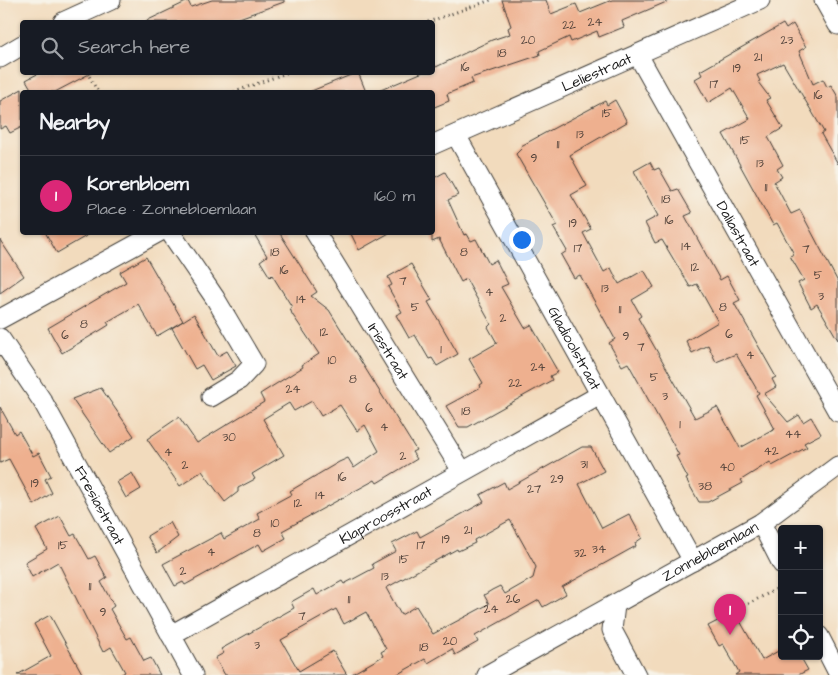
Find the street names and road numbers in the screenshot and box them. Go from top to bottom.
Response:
street label: Leliestraat [559,48,635,97]
street label: Daliastraat [711,197,765,271]
street label: Gladioolstraat [542,303,606,394]
street label: Irisstraat [362,319,414,384]
street label: Fresiastraat [69,462,130,549]
street label: Klaproosstraat [336,481,436,550]
street label: Zonnebloemlaan [658,516,763,587]

